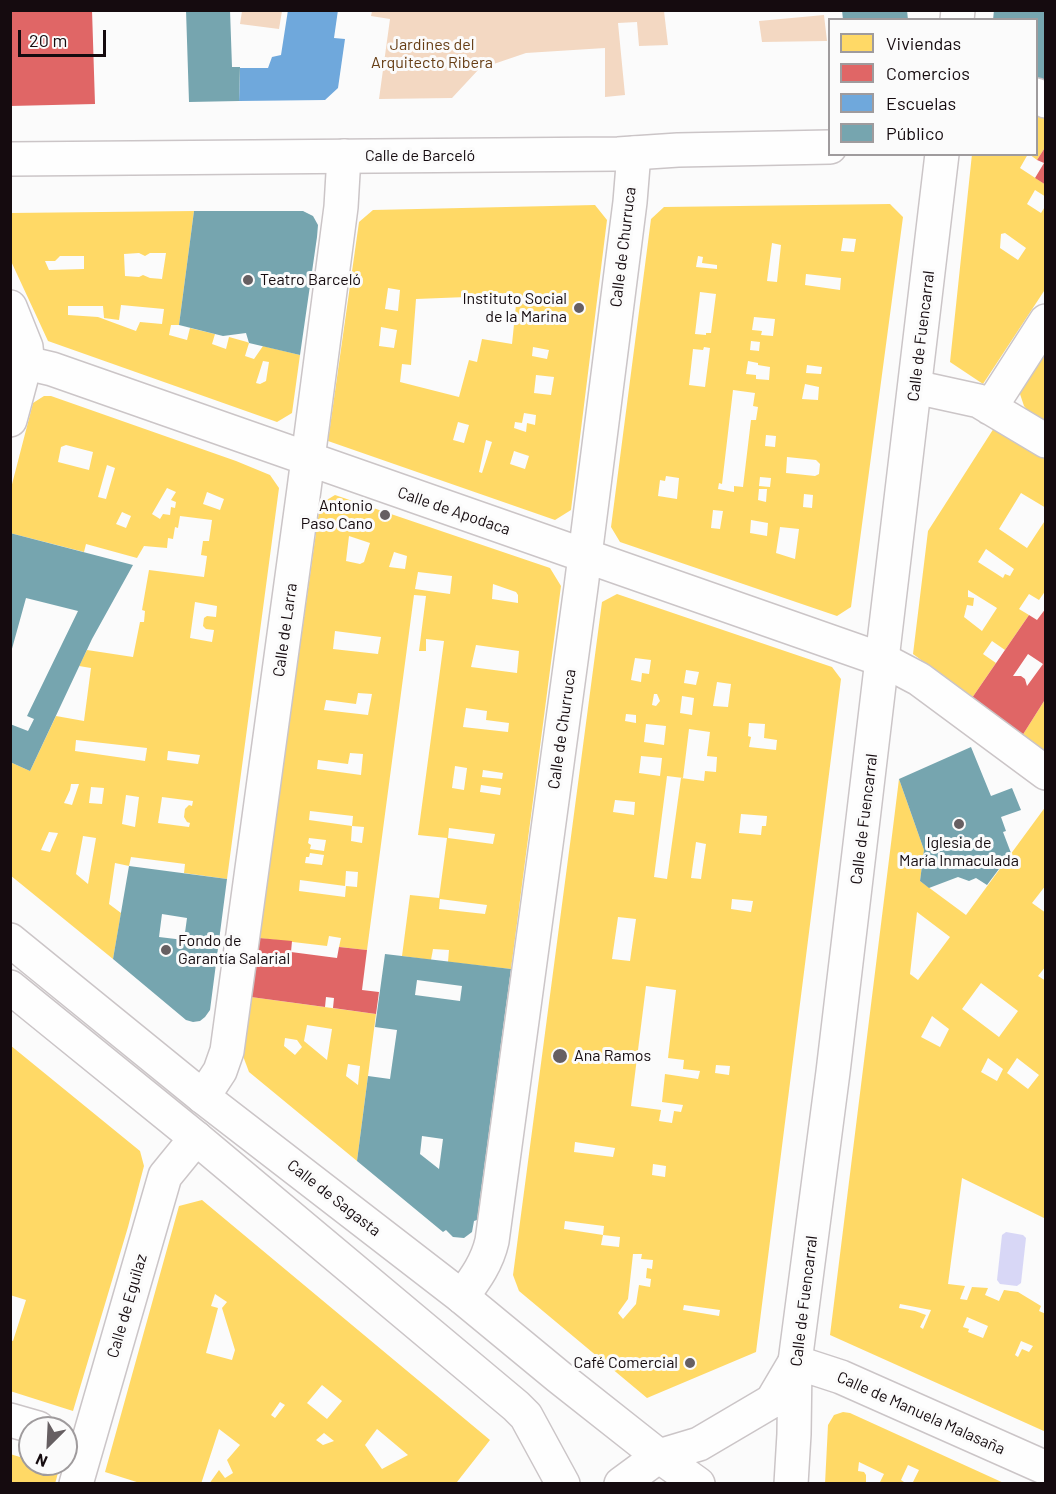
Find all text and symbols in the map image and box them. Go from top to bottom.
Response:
scale bar [21,18,110,56]
legend [828,18,1038,156]
text: 20 m [29,29,67,51]
text: Viviendas [886,32,961,54]
park label: Jardines del Arquitecto Ribera [371,35,493,73]
text: Comercios [886,62,970,84]
text: Escuelas [886,92,956,114]
text: Público [886,122,944,144]
street label: Calle de Barceló [365,146,475,166]
street label: Calle de Churruca [606,186,640,308]
street label: Calle de Fuencarral [903,269,939,403]
place label: Teatro Barceló [260,270,361,290]
marker: Teatro Barceló [241,273,255,287]
place label: Instituto Social de la Marina [462,289,567,327]
marker: Instituto Social de la Marina [572,301,586,315]
street label: Calle de Apodaca [395,483,513,539]
place label: Antonio Paso Cano [301,496,373,534]
marker: Antonio Paso Cano [378,508,392,522]
street label: Calle de Larra [269,582,301,678]
street label: Calle de Churruca [544,668,580,790]
street label: Calle de Fuencarral [846,752,882,886]
marker: Iglesia de María Inmaculada [952,817,966,831]
place label: Iglesia de María Inmaculada [899,833,1019,871]
place label: Fondo de Garantía Salarial [178,931,290,969]
marker: Fondo de Garantía Salarial [159,943,173,957]
place label: Ana Ramos [574,1046,651,1066]
marker: Ana Ramos [551,1047,569,1065]
street label: Calle de Sagasta [283,1156,385,1240]
street label: Calle de Fuencarral [786,1234,822,1368]
street label: Calle de Eguilaz [103,1252,151,1360]
place label: Café Comercial [574,1353,678,1373]
marker: Café Comercial [683,1356,697,1370]
street label: Calle de Manuela Malasaña [834,1367,1008,1459]
north arrow [18,1416,78,1476]
text: N [33,1450,50,1472]

